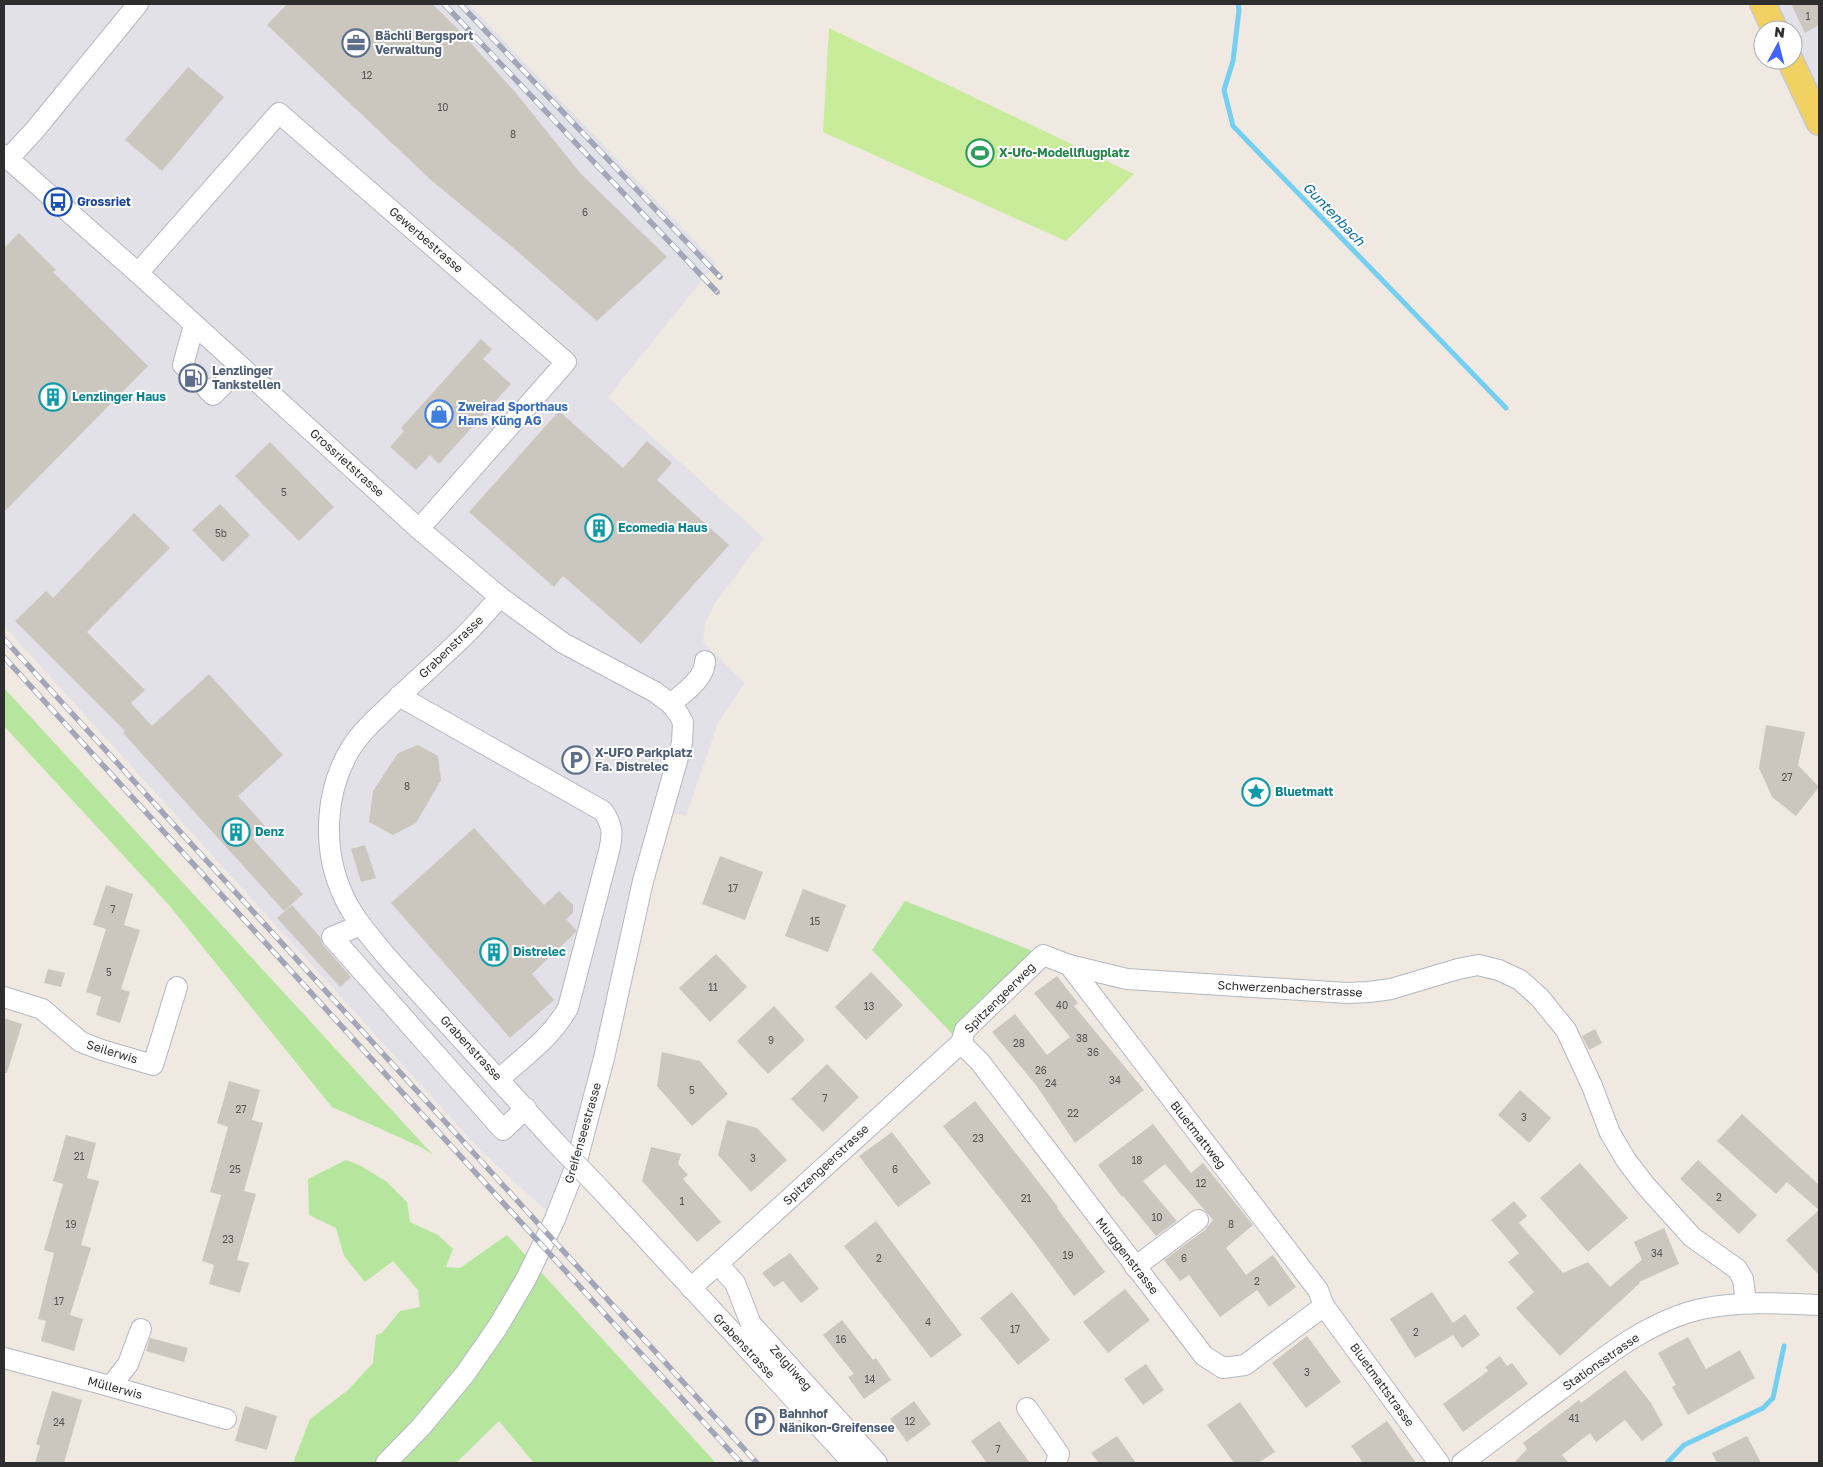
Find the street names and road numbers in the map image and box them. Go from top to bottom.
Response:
street label: Gewerbestrasse [386,203,466,276]
street label: Grossrietstrasse [307,425,388,500]
street label: Grabenstrasse [415,612,486,681]
street label: Spitzengeerweg [961,959,1038,1036]
street label: Schwerzenbacherstrasse [1217,977,1363,1000]
street label: Grabenstrasse [437,1012,505,1083]
street label: Seilerwis [85,1037,140,1066]
street label: Greifenseestrasse [561,1081,604,1185]
street label: Bluetmattweg [1167,1098,1229,1172]
street label: Spitzengeerstrasse [780,1121,872,1208]
street label: Murggenstrasse [1093,1214,1162,1297]
street label: Grabenstrasse [710,1310,778,1381]
street label: Stationsstrasse [1560,1330,1642,1394]
street label: Bluetmattstrasse [1347,1340,1418,1430]
street label: Zelgliweg [767,1342,816,1394]
street label: Müllerwis [86,1373,144,1402]

